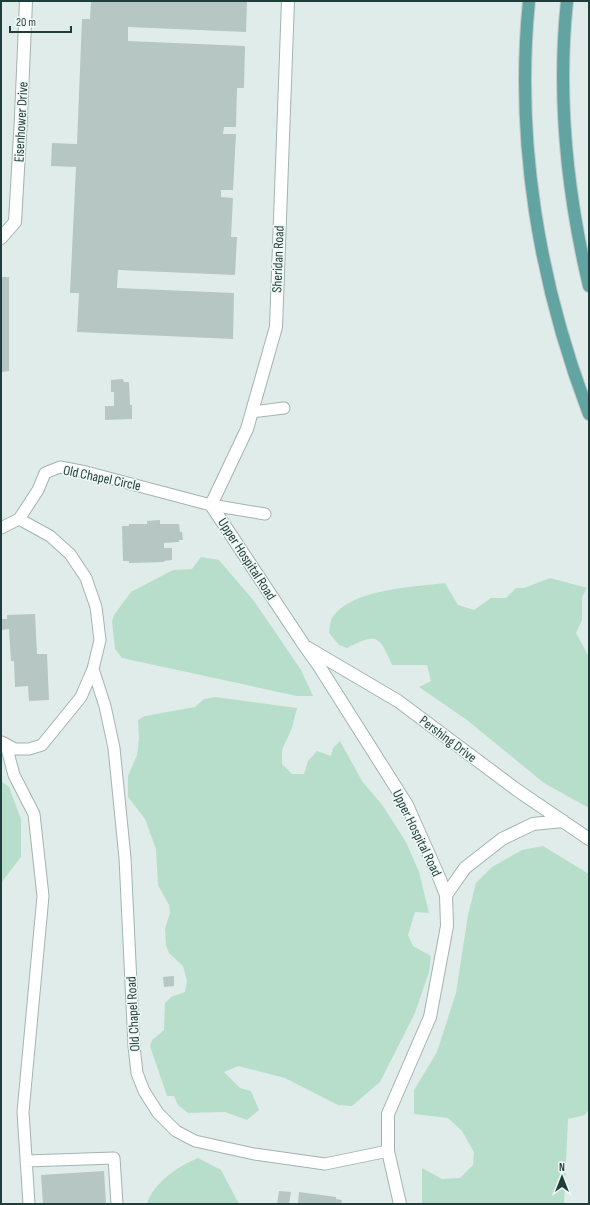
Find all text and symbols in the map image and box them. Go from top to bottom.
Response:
scale bar [10,8,71,34]
text: 20 m [16,15,36,30]
street label: Eisenhower Drive [10,81,32,163]
street label: Sheridan Road [268,225,288,293]
street label: Old Chapel Circle [62,461,142,495]
street label: Upper Hospital Road [214,515,280,603]
street label: Pershing Drive [416,712,480,766]
street label: Upper Hospital Road [389,787,445,879]
street label: Old Chapel Road [123,976,143,1052]
north arrow [542,1157,582,1197]
text: N [559,1161,565,1174]

